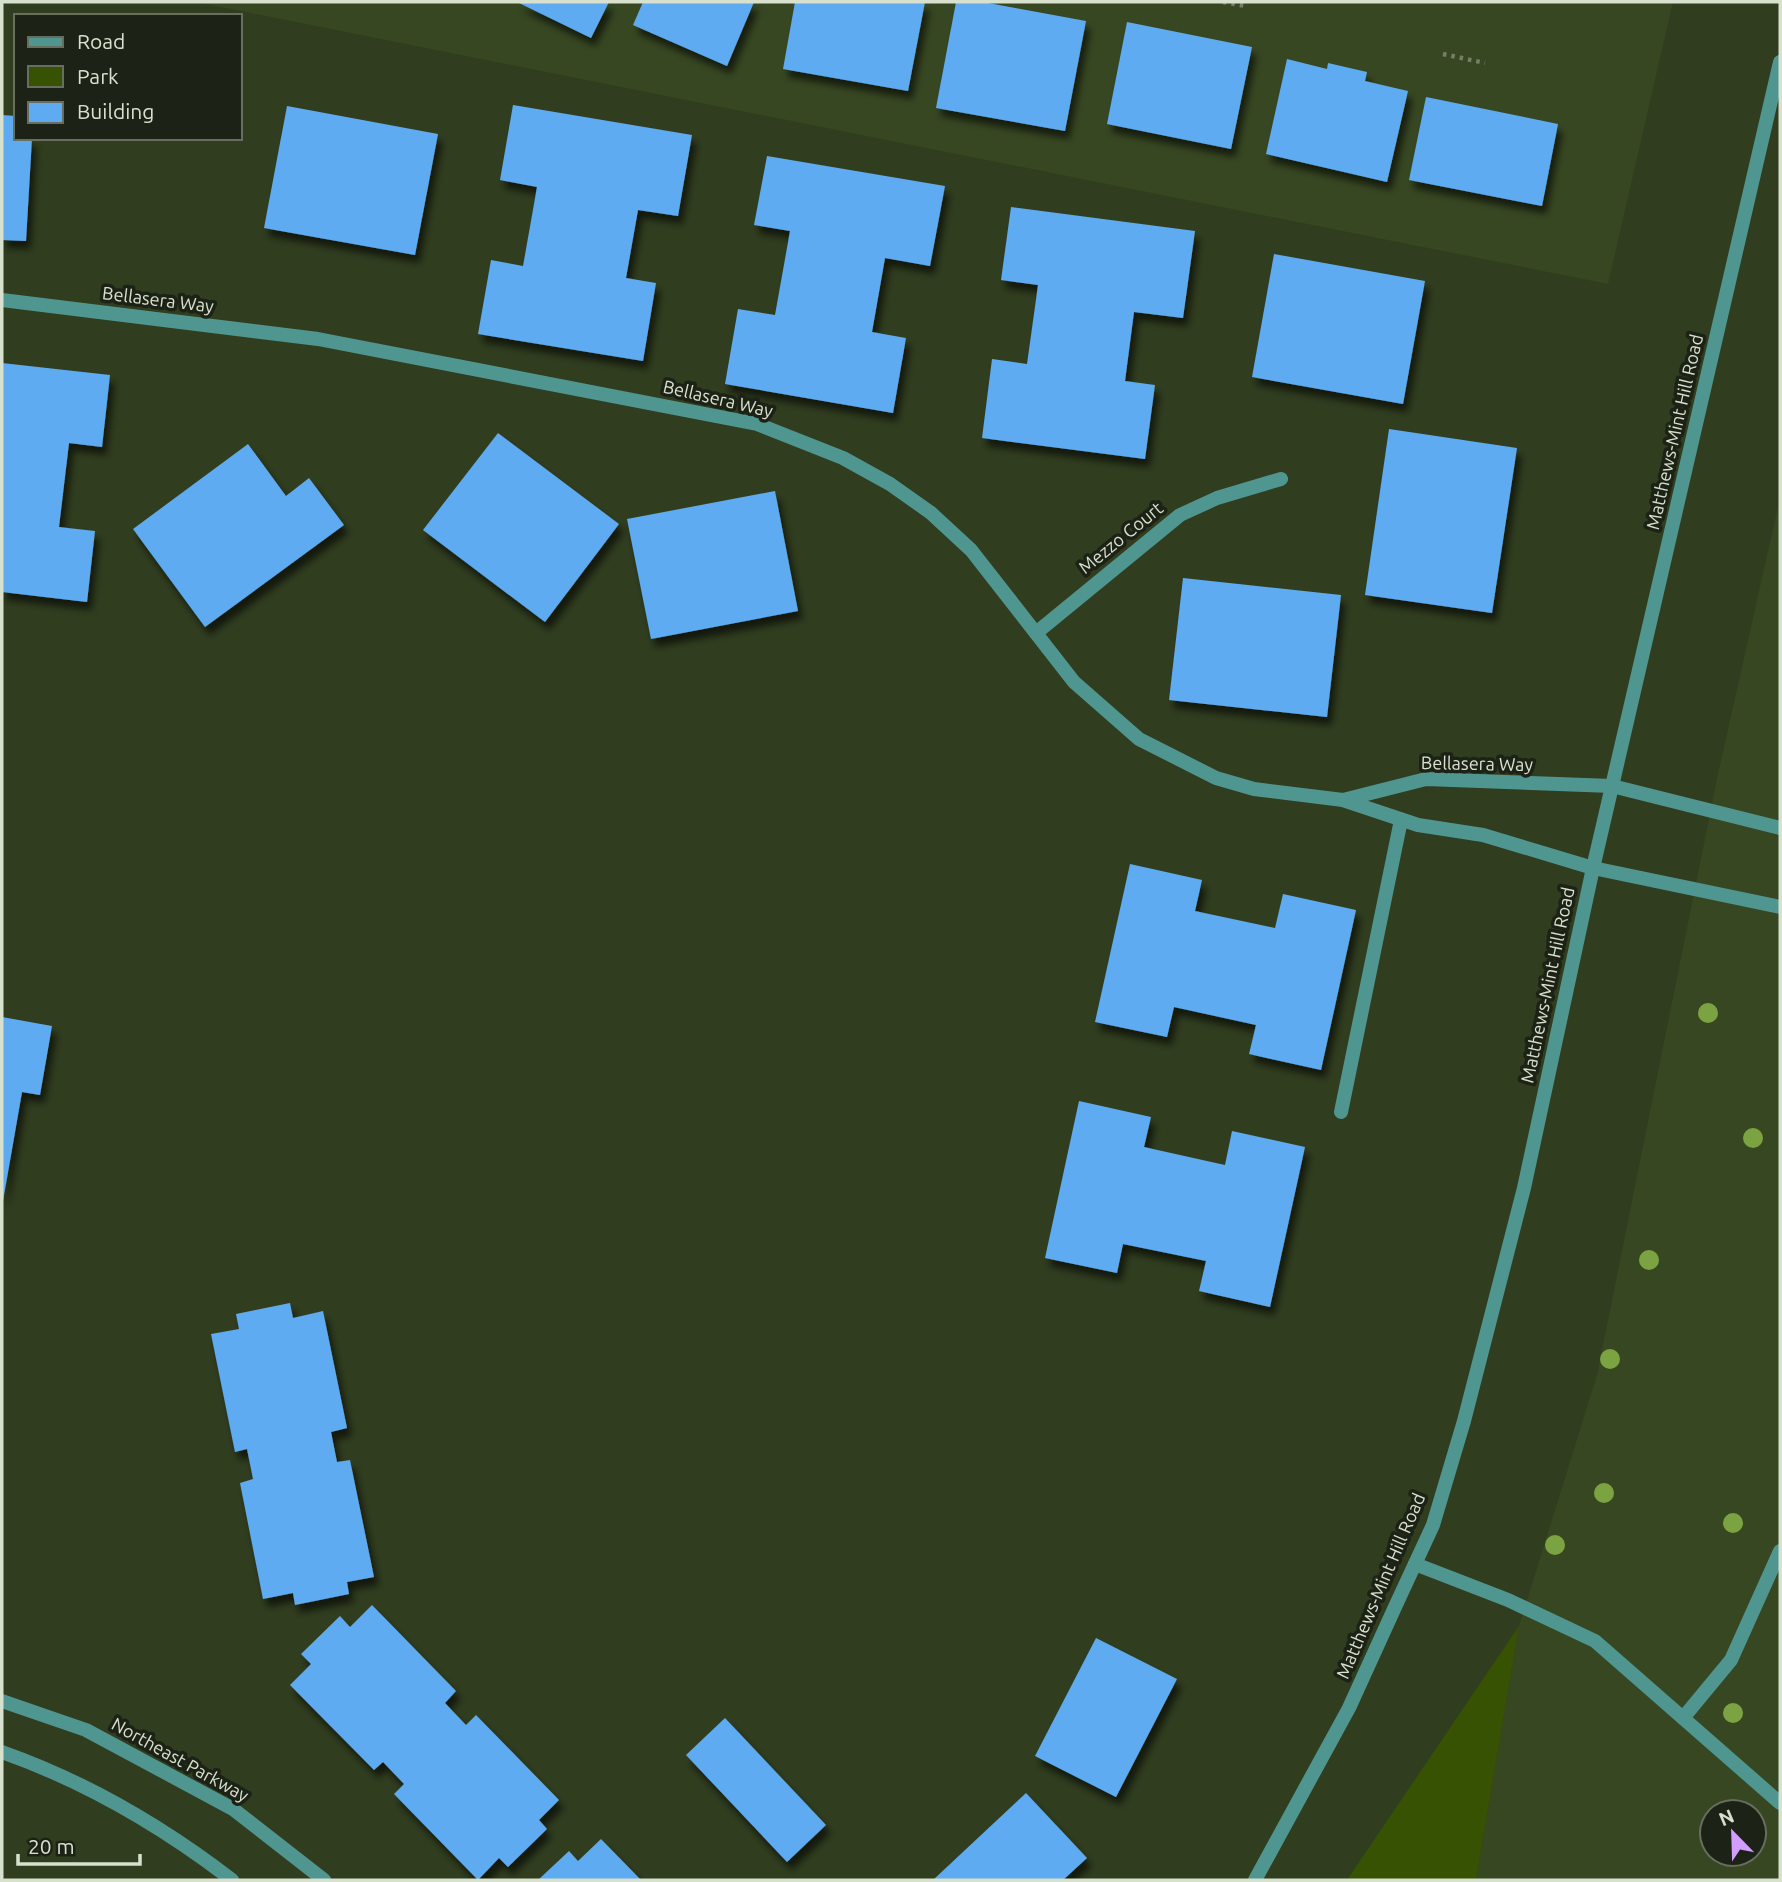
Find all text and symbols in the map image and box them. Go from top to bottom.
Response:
legend [14,14,242,140]
text: Road [77,29,125,53]
text: Park [77,64,119,88]
text: Building [77,99,154,123]
street label: Bellasera Way [101,282,215,316]
street label: Matthews-Mint Hill Road [1642,332,1706,531]
street label: Bellasera Way [661,376,775,420]
street label: Mezzo Court [1074,497,1166,577]
street label: Bellasera Way [1421,752,1534,774]
street label: Matthews-Mint Hill Road [1516,885,1578,1085]
street label: Matthews-Mint Hill Road [1332,1490,1428,1681]
street label: Northeast Parkway [109,1713,253,1805]
north arrow [1698,1798,1768,1868]
text: N [1716,1804,1737,1830]
scale bar [18,1822,140,1866]
text: 20 m [28,1834,75,1858]

